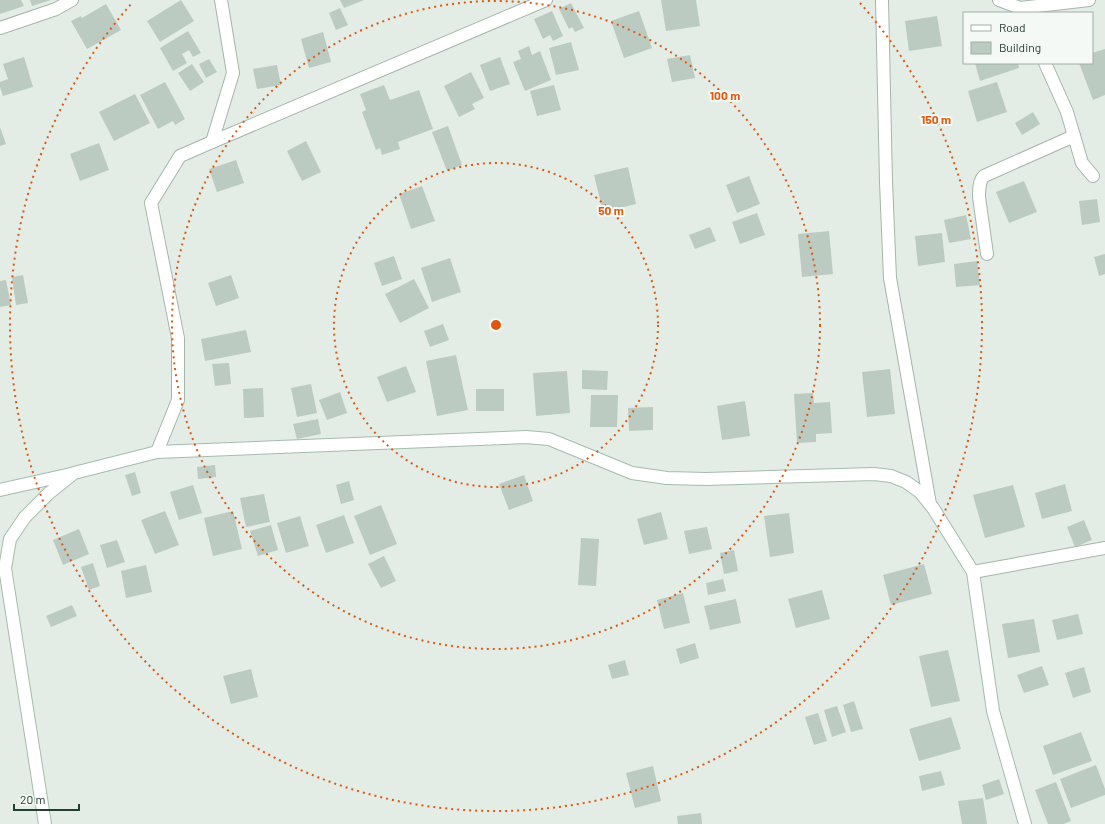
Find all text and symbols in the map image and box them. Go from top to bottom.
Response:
legend [963,12,1093,64]
text: Road [999,20,1026,34]
text: Building [999,40,1041,54]
text: 100 m [710,88,740,102]
text: 150 m [921,112,951,126]
text: 50 m [598,203,624,217]
centre of rings [489,318,503,332]
scale bar [14,786,79,812]
text: 20 m [20,792,46,806]

